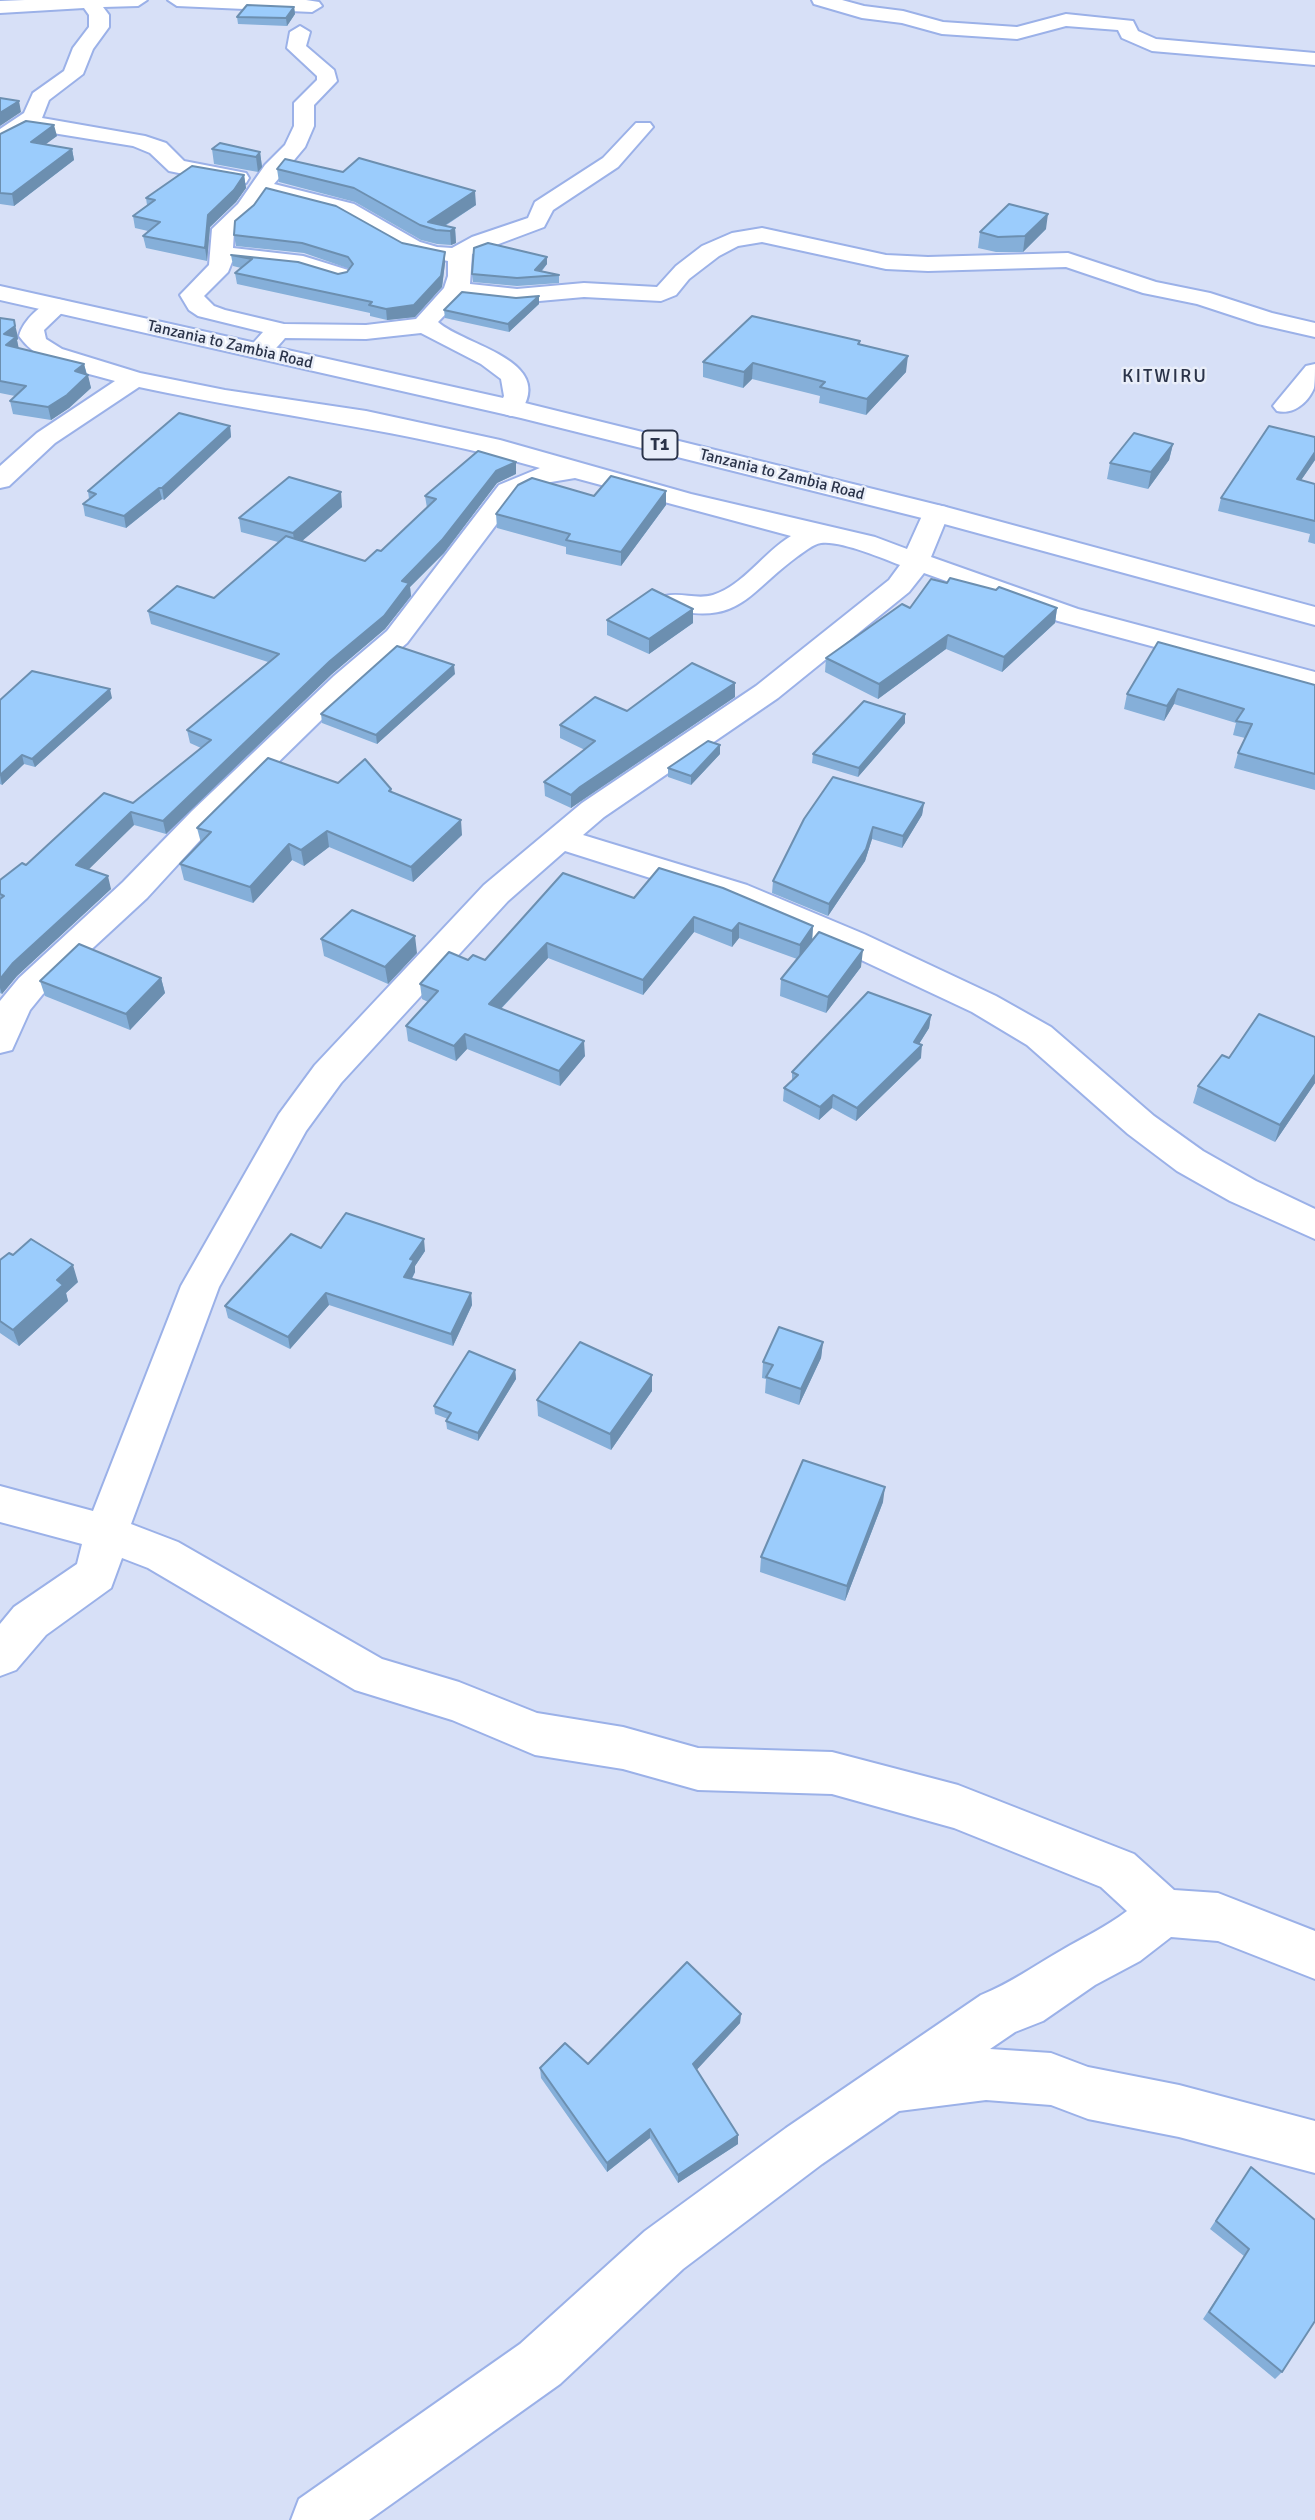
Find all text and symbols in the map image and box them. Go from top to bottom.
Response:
street label: Tanzania to Zambia Road [145,317,315,373]
district label: KITWIRU [1123,366,1207,388]
road number: T1 [642,430,678,460]
street label: Tanzania to Zambia Road [698,445,866,505]

